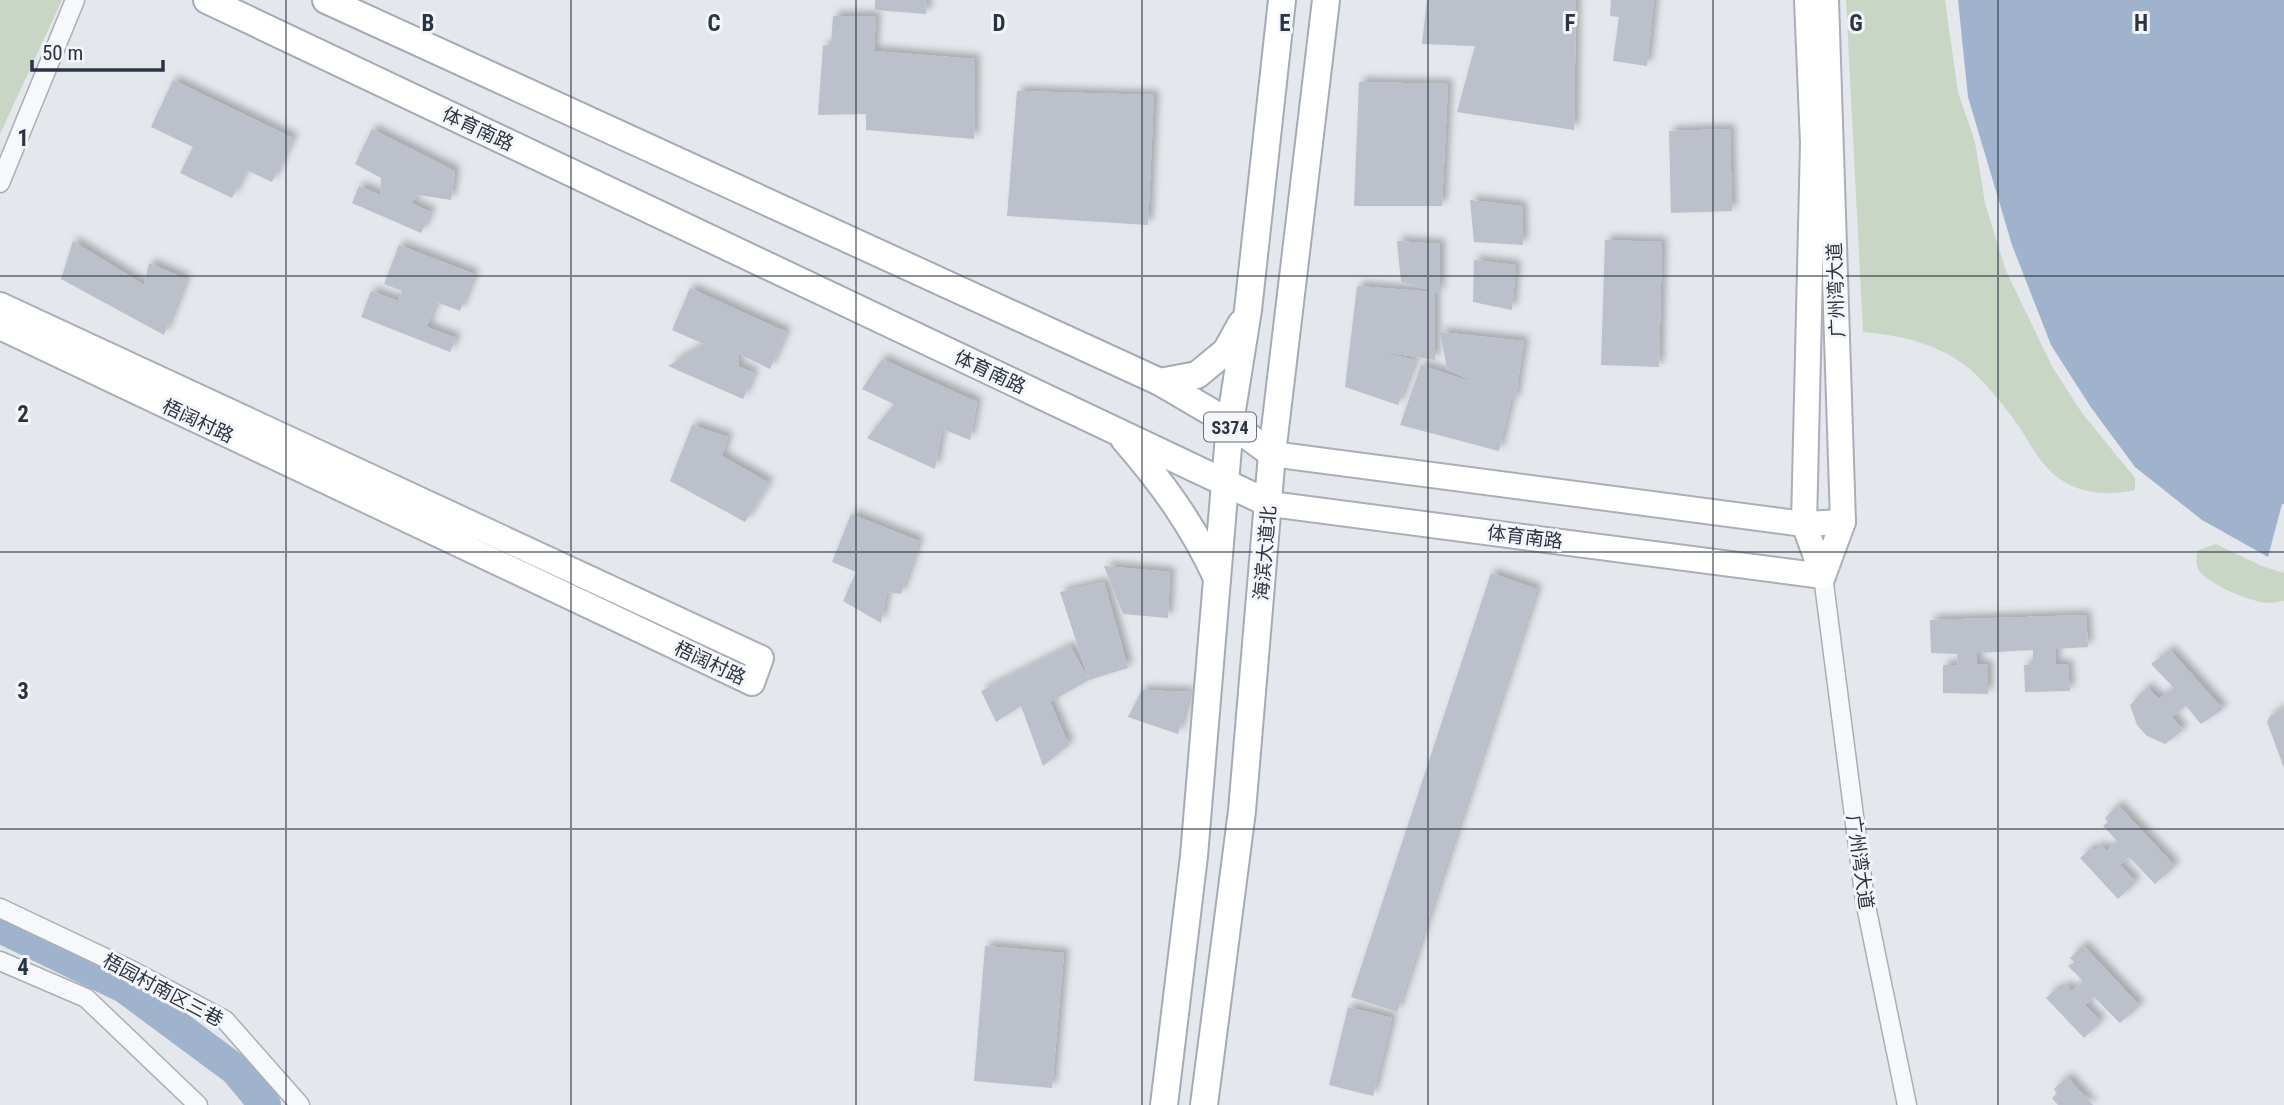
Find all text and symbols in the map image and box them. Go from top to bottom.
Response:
text: B [422,10,434,37]
text: C [707,10,721,37]
text: D [993,10,1006,37]
text: E [1279,10,1291,37]
text: F [1565,10,1576,37]
text: G [1849,10,1863,37]
text: H [2134,10,2148,37]
scale bar [32,28,163,72]
text: 50 m [42,41,83,65]
street label: 体育南路 [439,103,517,155]
text: 1 [17,125,29,152]
street label: 广州湾大道 [1823,242,1849,338]
street label: 体育南路 [951,346,1029,398]
street label: 梧阔村路 [159,395,237,447]
text: 2 [17,401,29,428]
road number: S374 [1204,412,1256,442]
street label: 海滨大道北 [1249,505,1281,601]
street label: 体育南路 [1486,521,1564,553]
street label: 梧阔村路 [671,637,749,689]
text: 3 [17,678,29,705]
street label: 广州湾大道 [1842,813,1878,911]
street label: 梧园村南区三巷 [99,949,227,1031]
text: 4 [17,954,29,981]

